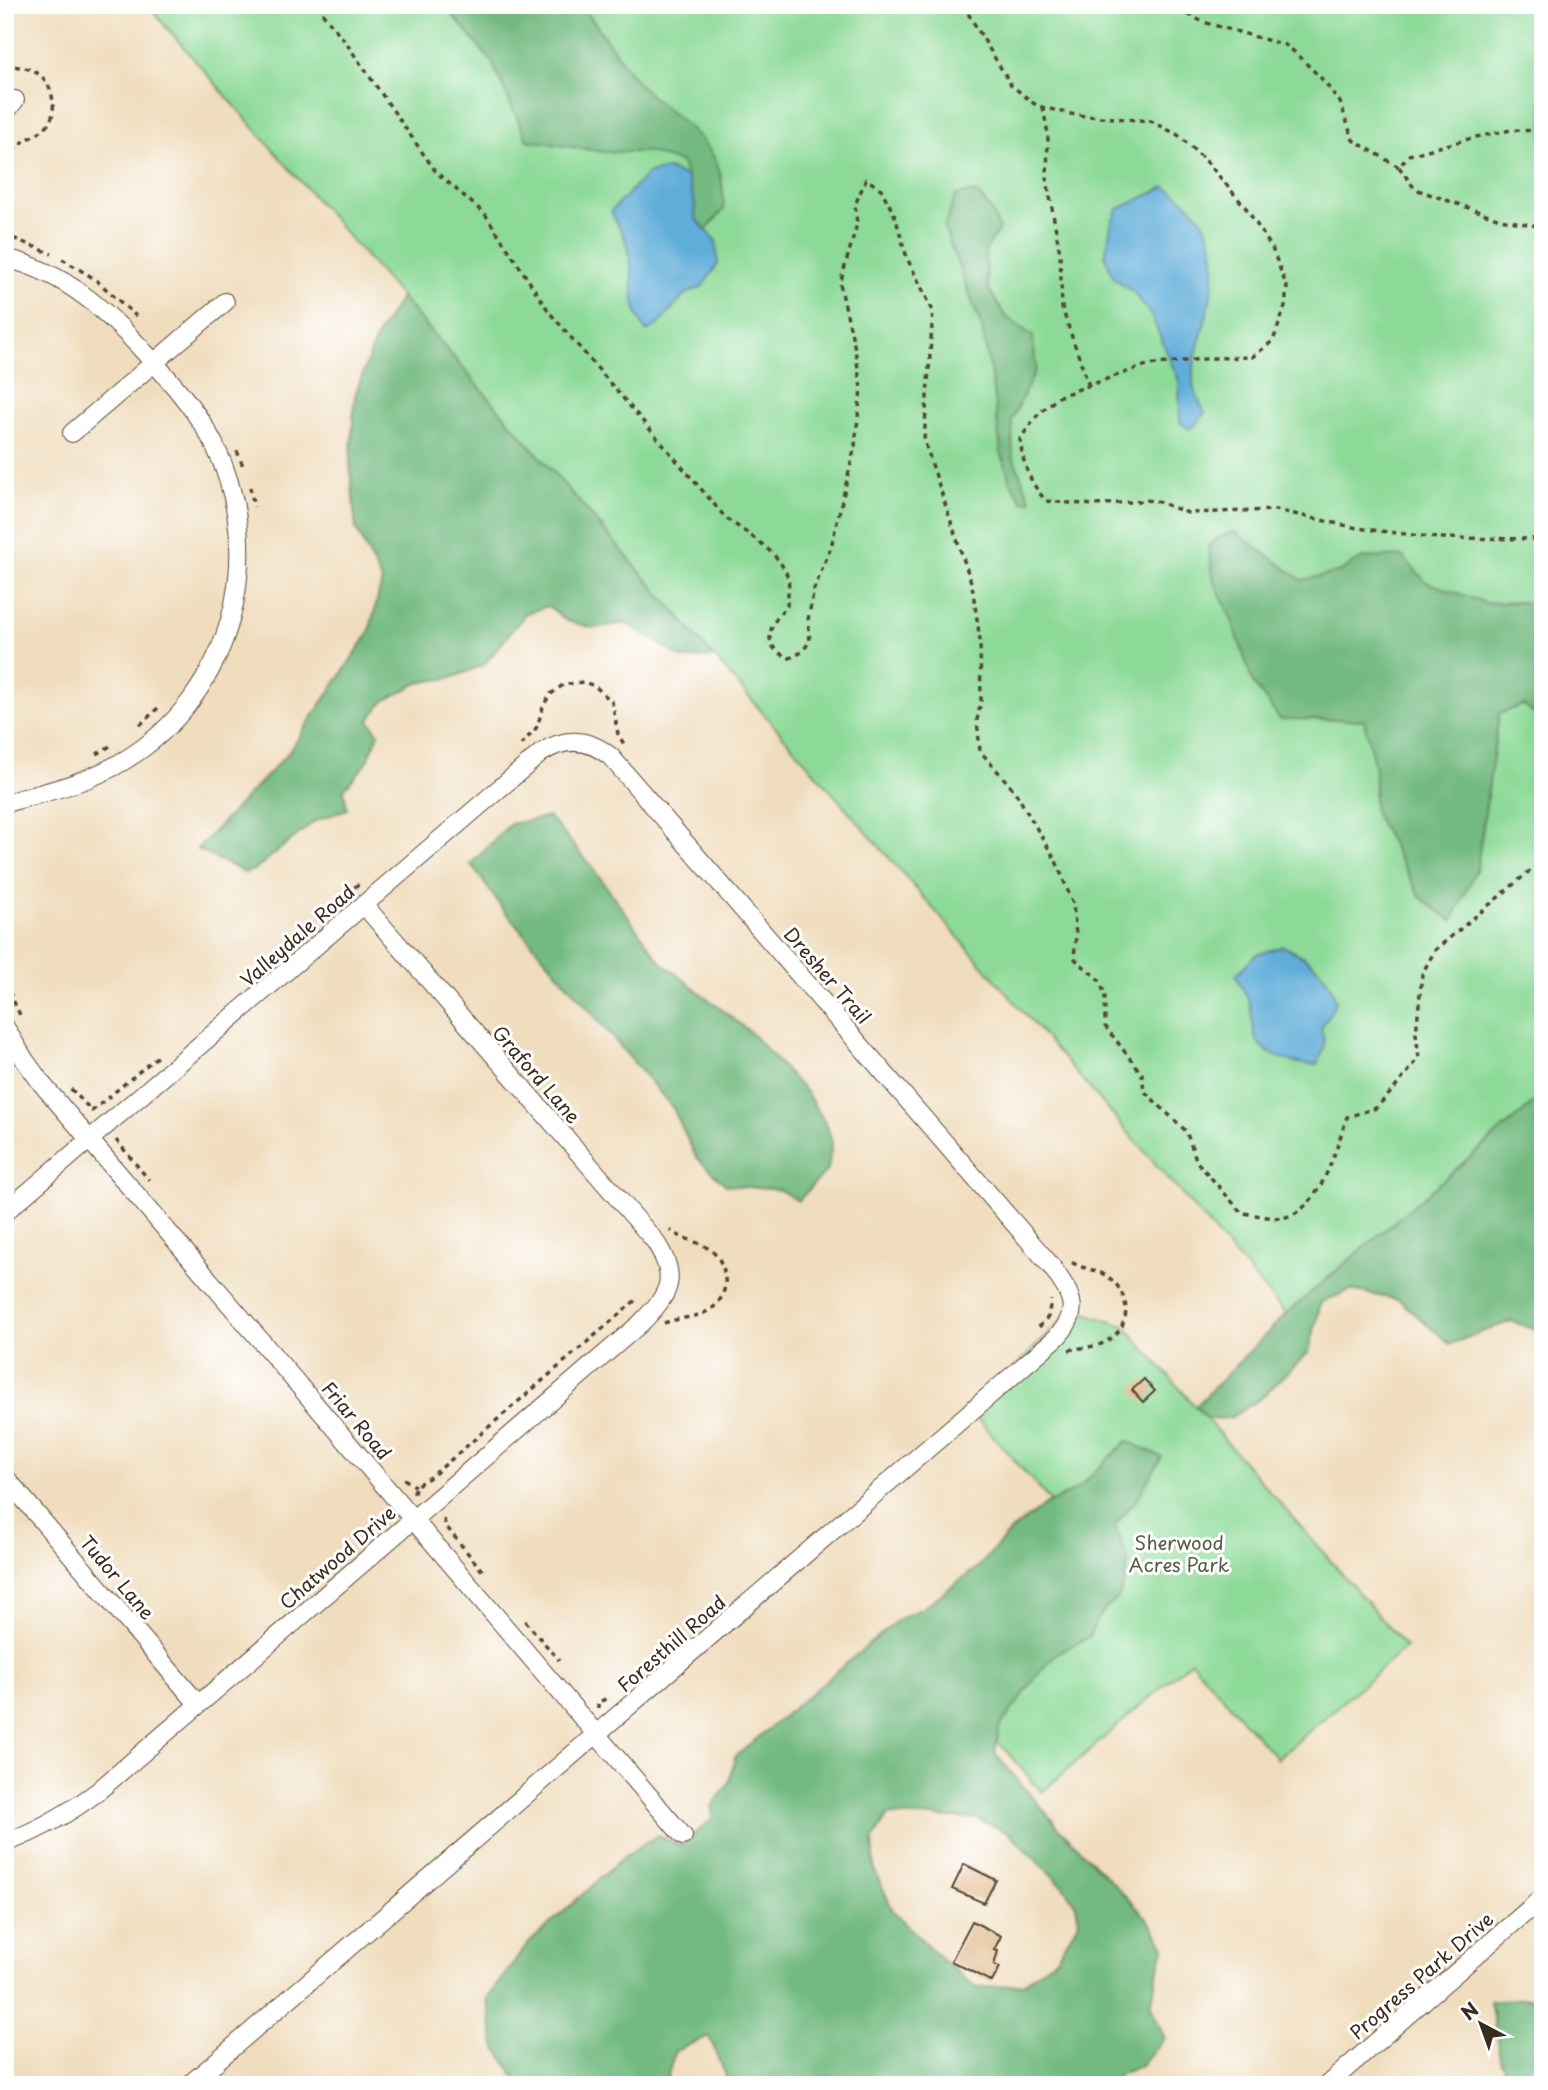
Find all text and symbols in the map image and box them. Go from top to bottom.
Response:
street label: Valleydale Road [234,877,360,993]
street label: Dresher Trail [778,920,878,1030]
street label: Graford Lane [486,1019,588,1129]
street label: Friar Road [316,1375,398,1465]
street label: Chatwood Drive [273,1499,401,1615]
park label: Sherwood Acres Park [1129,1528,1230,1578]
street label: Tudor Lane [74,1529,162,1625]
street label: Foresthill Road [611,1588,731,1698]
street label: Progress Park Drive [1343,1905,1499,2045]
north arrow [1446,1988,1516,2058]
text: N [1454,1995,1484,2026]

